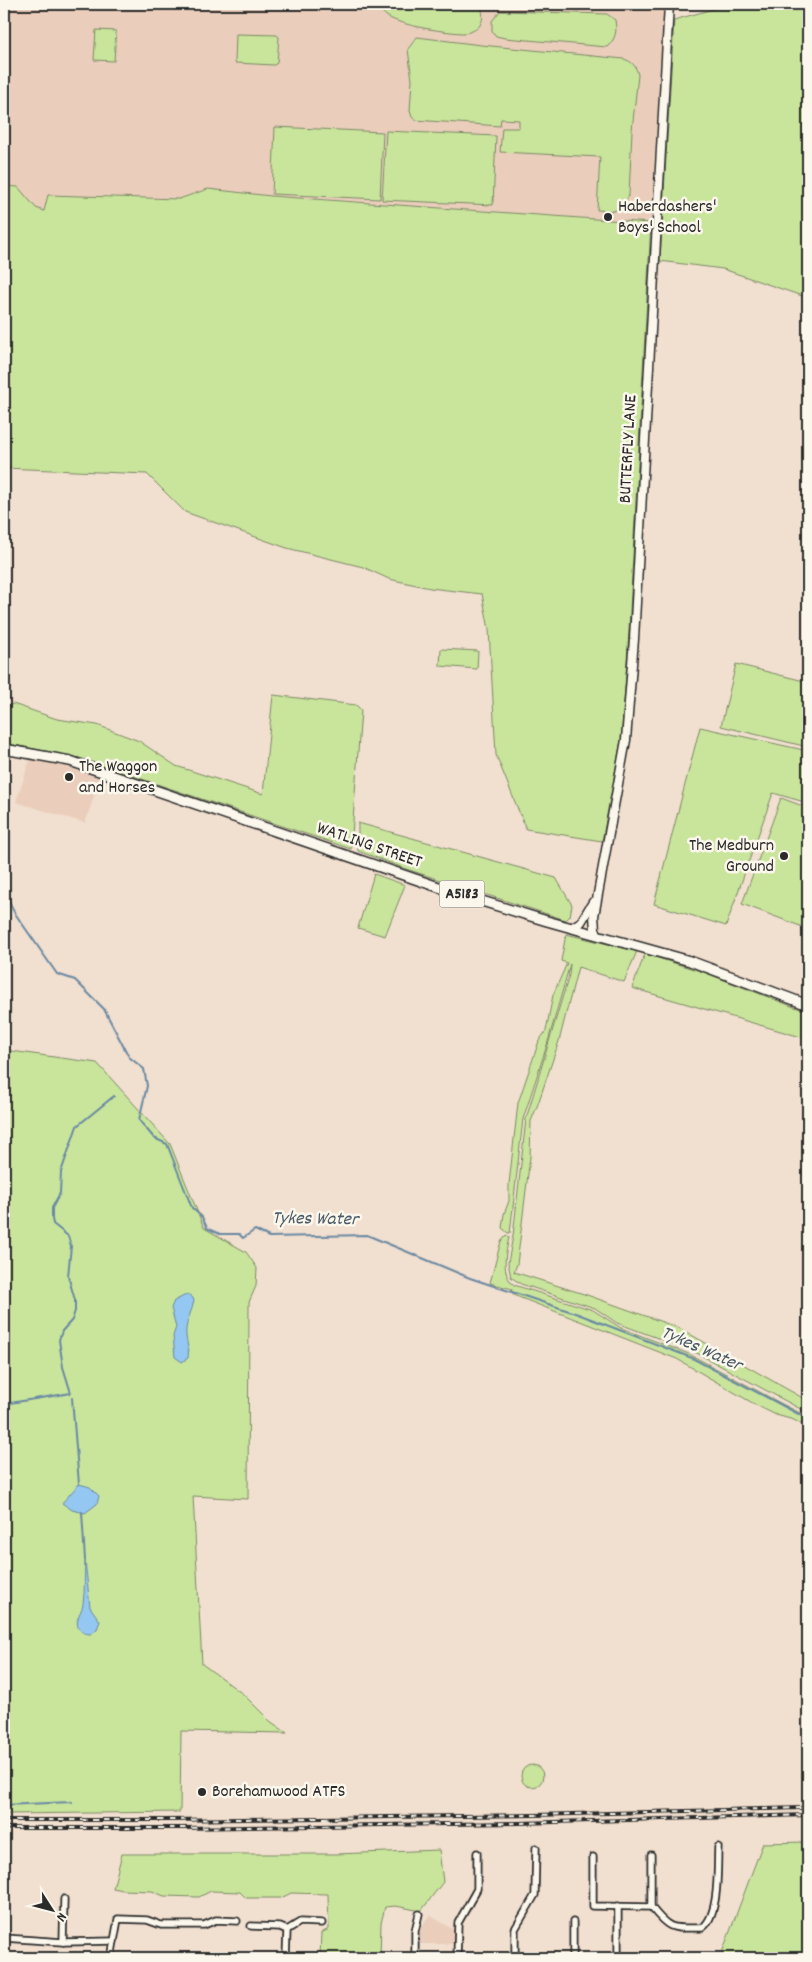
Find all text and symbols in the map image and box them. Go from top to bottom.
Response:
place label: Haberdashers' Boys' School [618,195,716,241]
marker: Haberdashers' Boys' School [602,211,614,223]
street label: BUTTERFLY LANE [614,394,644,504]
place label: The Waggon and Horses [79,755,157,801]
marker: The Waggon and Horses [63,771,75,783]
street label: WATLING STREET [313,816,425,876]
place label: The Medburn Ground [689,834,774,880]
marker: The Medburn Ground [778,850,790,862]
road number: A5183 [440,881,484,908]
water label: Tykes Water [272,1206,360,1234]
water label: Tykes Water [656,1320,748,1381]
place label: Borehamwood ATFS [212,1780,345,1805]
marker: Borehamwood ATFS [196,1786,208,1798]
north arrow [28,1884,78,1934]
text: N [51,1908,71,1925]

